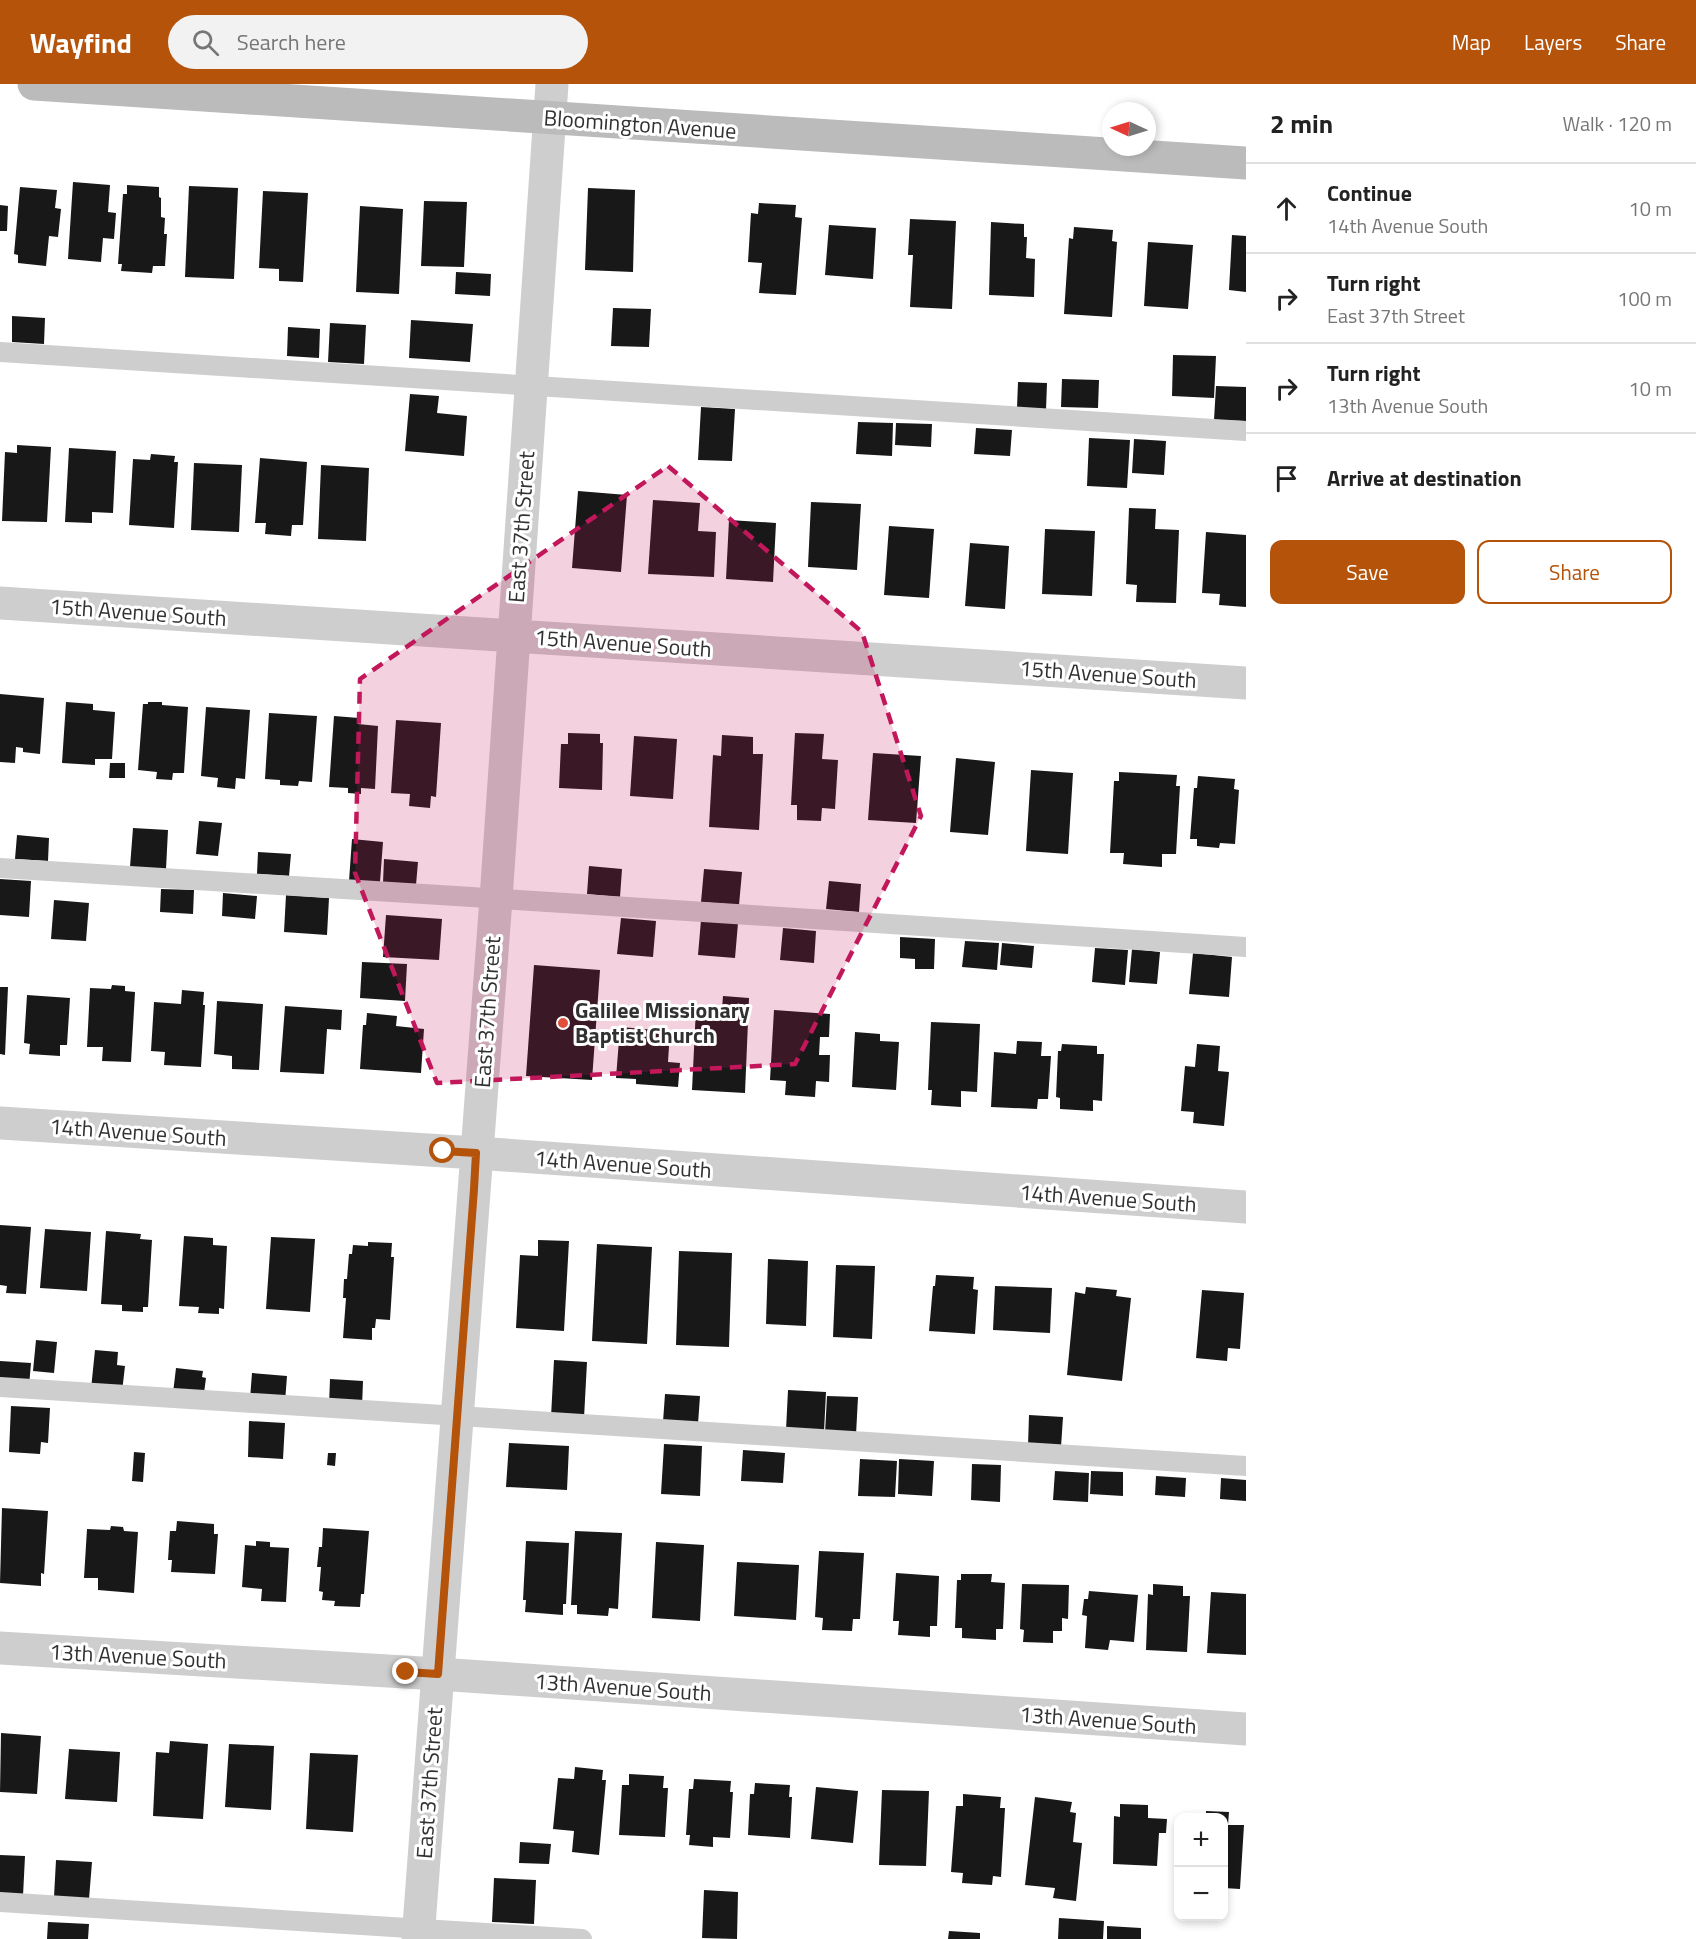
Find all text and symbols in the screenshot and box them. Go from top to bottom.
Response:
search box [168,15,588,69]
text: Wayfind [30,21,132,64]
text: Search here [237,25,346,59]
icon: search [189,26,222,59]
text: Map [1452,26,1491,58]
text: Layers [1524,26,1582,58]
text: Share [1615,26,1666,58]
street label: Bloomington Avenue [543,100,737,148]
north arrow [1102,102,1156,156]
text: 2 min [1270,104,1333,143]
text: Walk · 120 m [1563,108,1672,139]
text: Continue [1327,176,1412,210]
icon: ahead [1270,192,1303,225]
text: 10 m [1628,193,1672,224]
text: 14th Avenue South [1327,210,1488,241]
text: Turn right [1327,266,1421,300]
icon: right [1270,282,1303,315]
text: 100 m [1617,283,1672,314]
text: East 37th Street [1327,300,1465,331]
text: Turn right [1327,356,1421,390]
icon: right [1270,372,1303,405]
text: 10 m [1628,373,1672,404]
text: 13th Avenue South [1327,390,1488,421]
street label: East 37th Street [499,450,543,604]
text: Arrive at destination [1327,461,1522,495]
icon: arrive [1270,462,1303,495]
button: Save [1270,540,1465,604]
button: Share [1477,540,1672,604]
street label: 15th Avenue South [48,589,228,635]
street label: 15th Avenue South [533,620,713,666]
street label: 15th Avenue South [1018,651,1198,697]
street label: East 37th Street [465,935,509,1089]
place label: Galilee Missionary Baptist Church [575,993,750,1052]
marker: Galilee Missionary Baptist Church [556,1016,570,1030]
street label: 14th Avenue South [48,1109,228,1155]
route start [429,1137,455,1163]
street label: 14th Avenue South [533,1141,713,1187]
street label: 14th Avenue South [1018,1175,1198,1221]
street label: 13th Avenue South [49,1634,227,1678]
route end [392,1658,418,1684]
street label: 13th Avenue South [533,1664,713,1710]
street label: 13th Avenue South [1018,1697,1198,1743]
street label: East 37th Street [407,1706,451,1860]
map controls [1174,1813,1228,1921]
button: + [1174,1813,1228,1867]
button: − [1174,1867,1228,1921]

